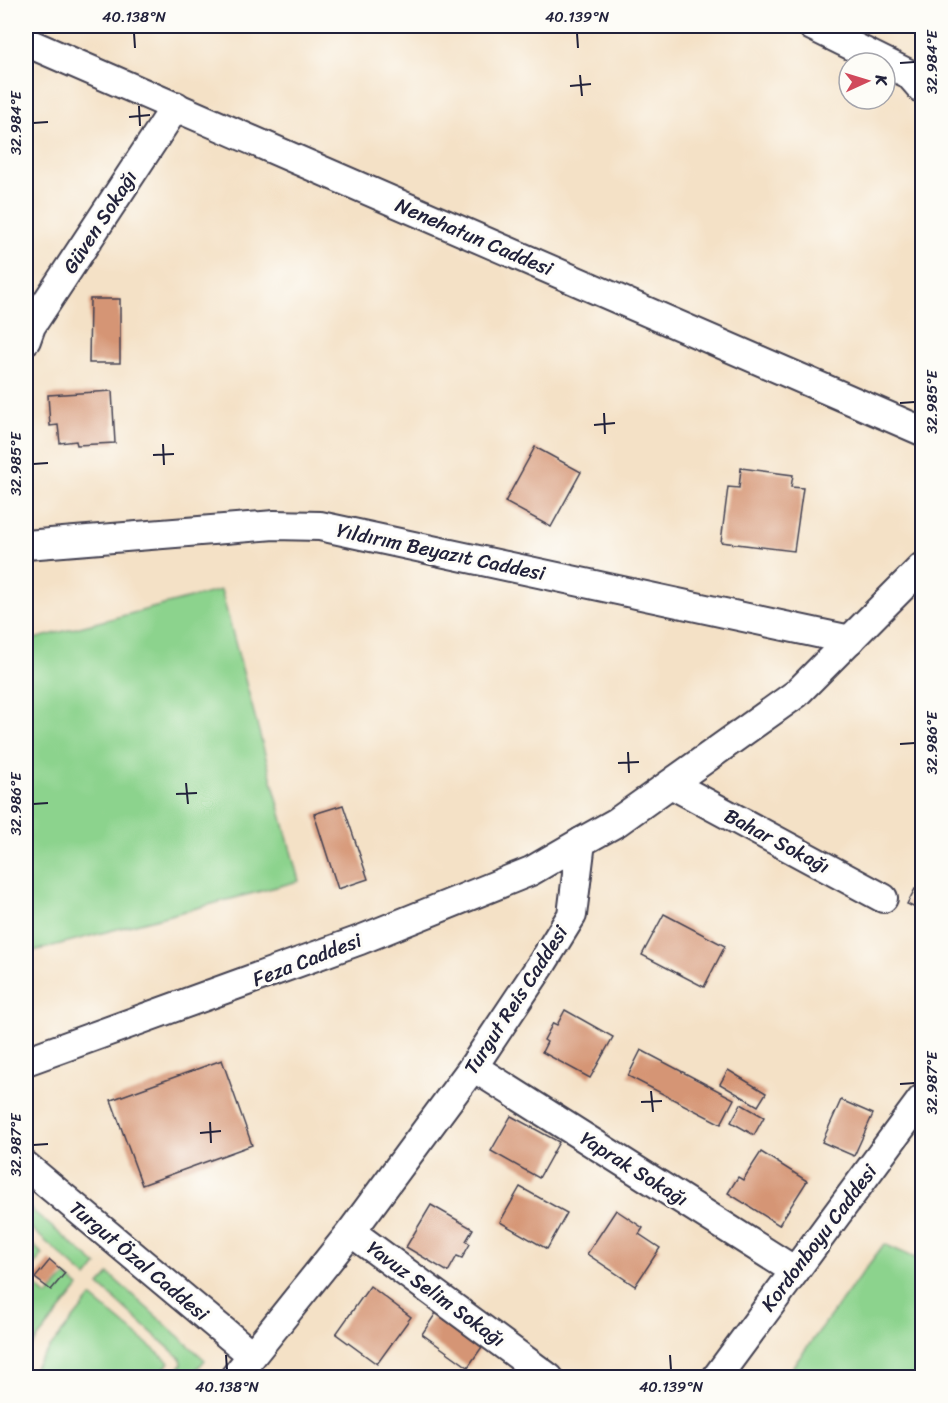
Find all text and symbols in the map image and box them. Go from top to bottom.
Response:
text: 40.138°N [102,4,167,30]
text: 40.139°N [545,4,610,30]
text: 32.984°E [919,28,945,94]
north arrow [837,51,897,111]
text: K [867,73,896,87]
text: 32.984°E [3,89,29,155]
street label: Güven Sokağı [53,163,147,281]
street label: Nenehatun Caddesi [390,188,560,287]
text: 32.985°E [919,369,945,434]
text: 32.985°E [3,431,29,496]
street label: Yıldırım Beyazıt Caddesi [334,513,549,591]
text: 32.986°E [919,710,945,774]
text: 32.986°E [3,771,29,835]
street label: Bahar Sokağı [718,798,836,884]
street label: Turgut Reis Caddesi [454,917,578,1082]
street label: Feza Caddesi [247,923,368,997]
text: 32.987°E [919,1050,945,1115]
text: 32.987°E [3,1112,29,1177]
street label: Yaprak Sokağı [573,1122,695,1216]
street label: Kordonboyu Caddesi [752,1156,887,1319]
street label: Turgut Özal Caddesi [61,1192,217,1331]
street label: Yavuz Selim Sokağı [359,1231,513,1357]
text: 40.138°N [195,1374,260,1400]
text: 40.139°N [639,1374,704,1400]

